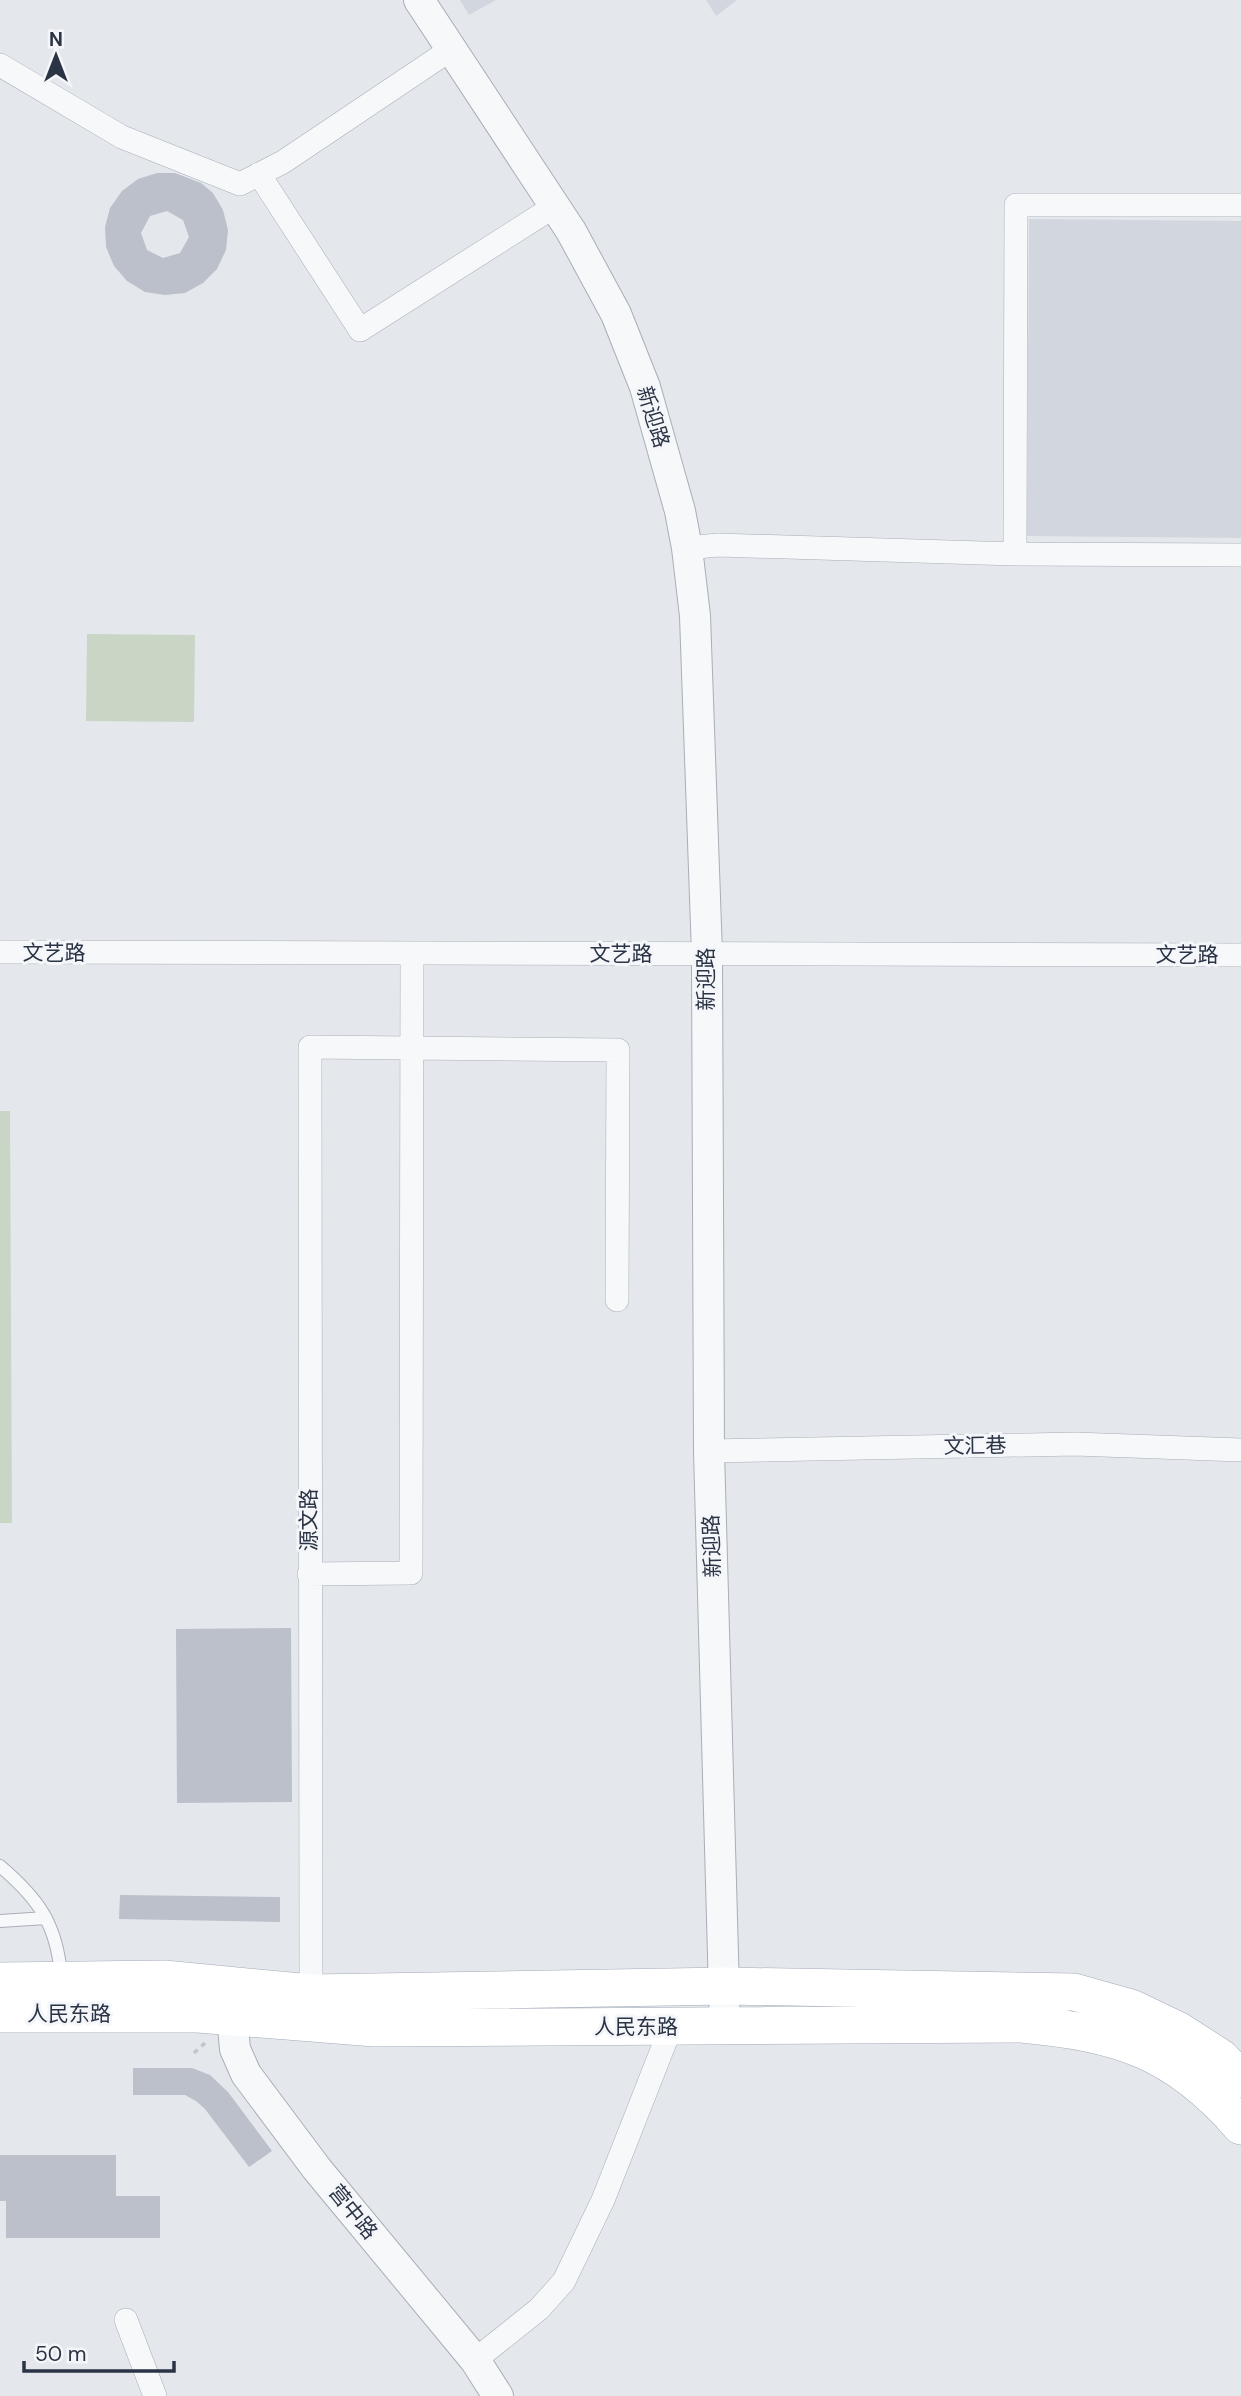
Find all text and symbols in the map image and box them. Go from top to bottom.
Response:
north arrow [21,21,91,91]
text: N [49,27,63,52]
street label: 新迎路 [630,383,676,451]
street label: 文艺路 [23,939,86,967]
street label: 文艺路 [590,940,653,968]
street label: 文艺路 [1156,941,1219,969]
street label: 新迎路 [692,948,720,1011]
street label: 文汇巷 [943,1431,1007,1461]
street label: 源文路 [295,1489,323,1552]
street label: 新迎路 [697,1514,727,1578]
street label: 人民东路 [27,2000,111,2028]
street label: 人民东路 [594,2013,678,2041]
street label: 营中路 [322,2179,384,2245]
scale bar [24,2330,175,2374]
text: 50 m [35,2340,86,2368]

